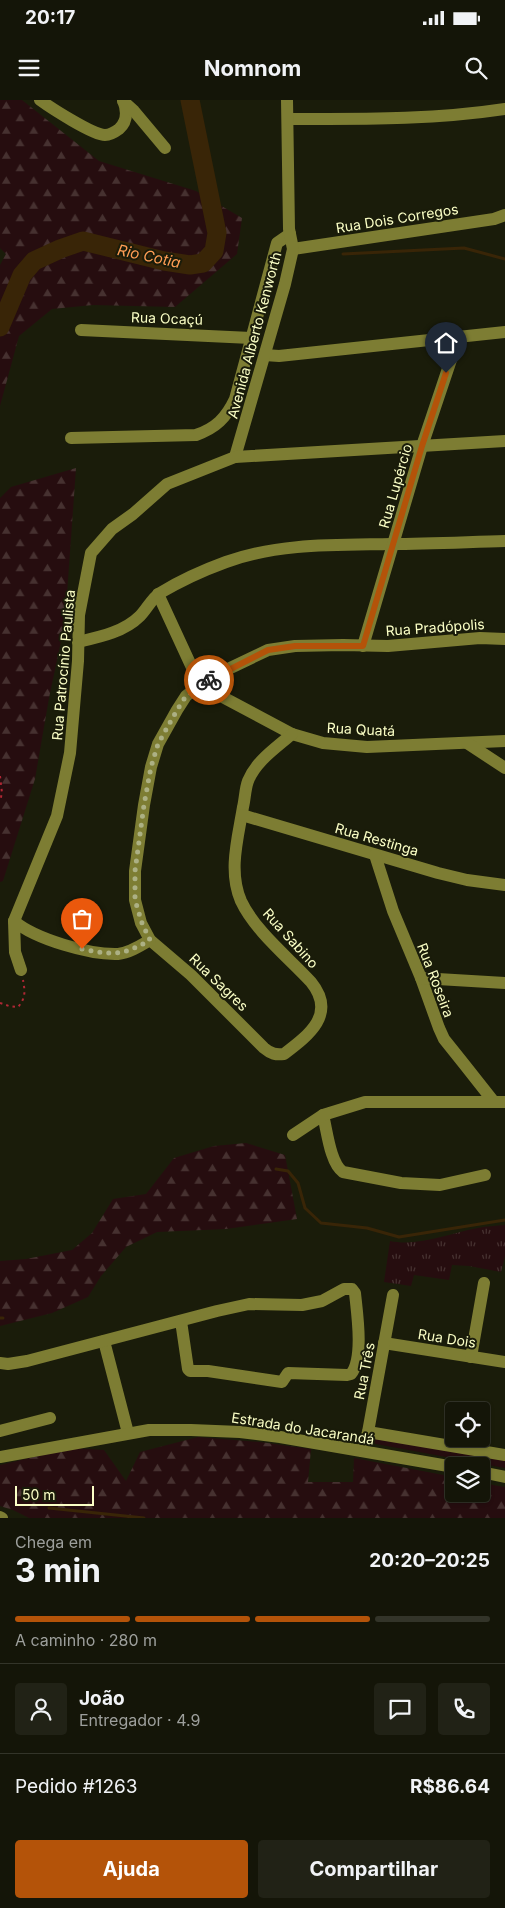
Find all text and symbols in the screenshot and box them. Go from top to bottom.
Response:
text: 20:17 [25,6,75,29]
icon: menu [15,54,43,82]
icon: search [462,54,490,82]
text: Nomnom [204,55,301,81]
street label: Rua Dois Corregos [334,200,460,236]
water label: Rio Cotia [116,240,182,272]
street label: Avenida Alberto Kenworth [224,250,284,420]
street label: Rua Ocaçú [131,308,203,328]
pin [425,322,467,373]
icon: home [432,329,460,357]
street label: Rua Lupércio [375,442,415,530]
street label: Rua Patrocínio Paulista [48,589,78,741]
street label: Rua Pradópolis [385,615,485,639]
courier [184,655,234,705]
icon: bike [195,666,223,694]
street label: Rua Quatá [326,719,396,739]
street label: Rua Restinga [333,819,421,859]
pin [61,898,103,949]
icon: bag [68,905,96,933]
street label: Rua Sabino [260,905,322,971]
street label: Rua Roseira [414,940,458,1020]
street label: Rua Sagres [186,950,252,1014]
street label: Rua Dois [417,1325,477,1351]
street label: Rua Três [350,1341,378,1401]
map controls [445,1402,490,1502]
button: locate [445,1402,490,1447]
street label: Estrada do Jacarandá [230,1408,376,1448]
button: layers [445,1457,490,1502]
scale bar [15,1483,94,1506]
text: 50 m [22,1486,56,1503]
text: Chega em [15,1532,92,1552]
text: 20:20–20:25 [369,1549,490,1572]
text: 3 min [15,1551,101,1590]
text: A caminho · 280 m [15,1630,157,1650]
button: person [15,1683,67,1735]
button: chat [374,1683,426,1735]
button: phone [438,1683,490,1735]
text: João [79,1687,125,1710]
text: Entregador · 4.9 [79,1710,200,1730]
text: Pedido #1263 [15,1775,138,1798]
text: R$86.64 [410,1775,490,1798]
button: Ajuda [15,1840,248,1898]
button: Compartilhar [258,1840,490,1898]

